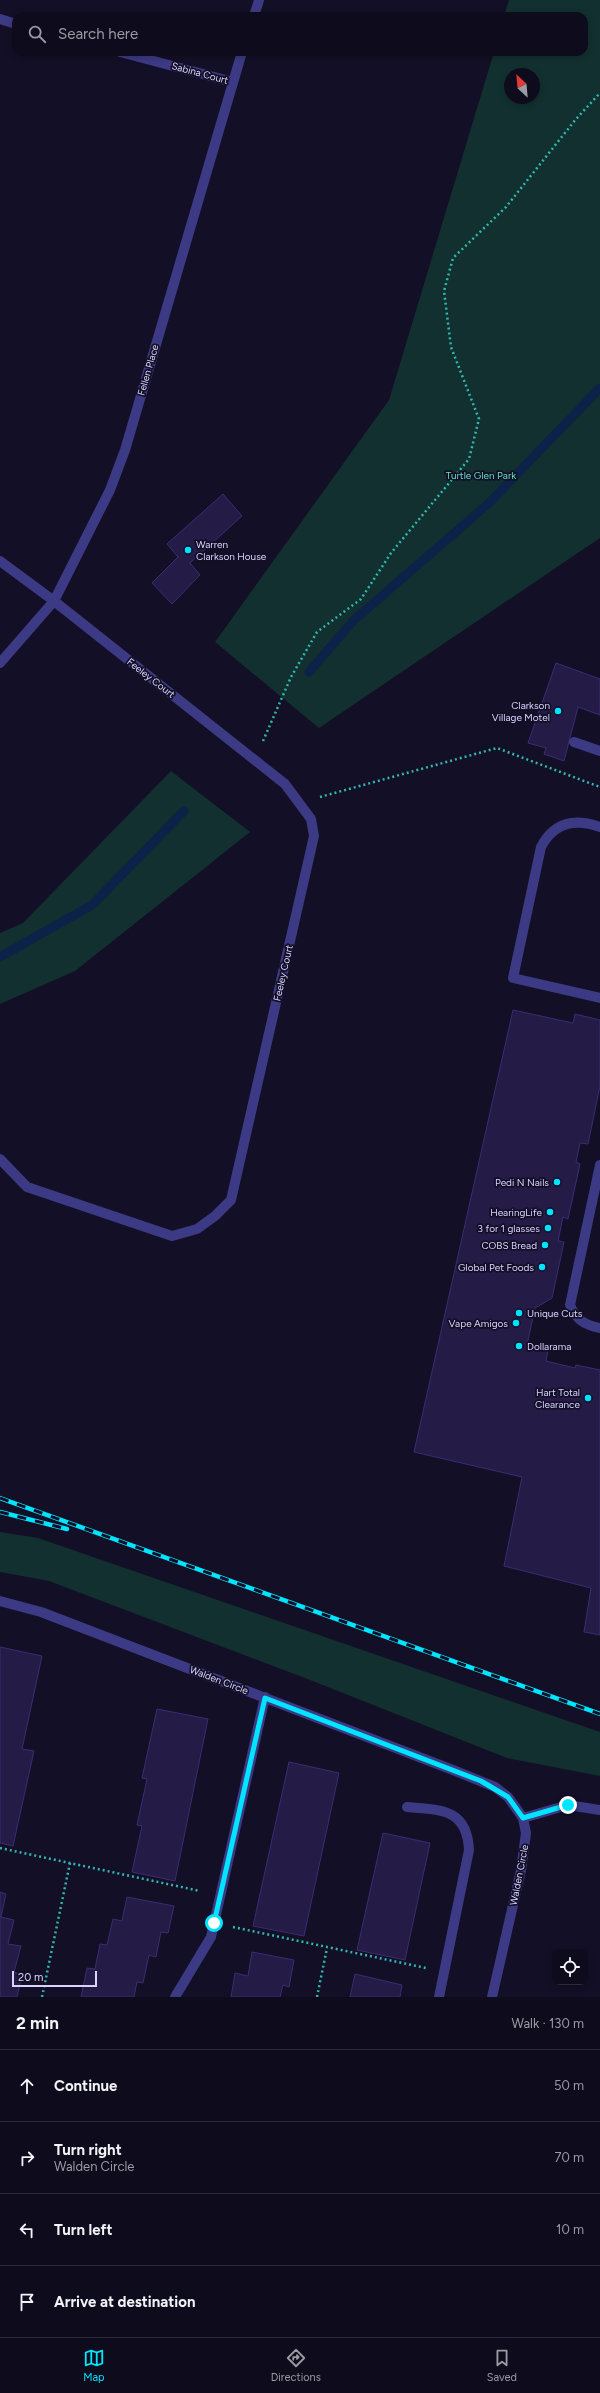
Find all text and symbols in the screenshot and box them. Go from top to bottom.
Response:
search box [12,12,588,56]
icon: search [26,23,48,45]
text: Search here [58,25,138,43]
street label: Sabina Court [170,59,230,87]
north arrow [504,68,540,104]
street label: Fellen Place [134,342,162,397]
park label: Turtle Glen Park [446,469,516,482]
place label: Warren Clarkson House [196,538,267,563]
marker: Warren Clarkson House [183,545,193,555]
street label: Feeley Court [124,655,178,701]
place label: Clarkson Village Motel [492,699,550,724]
marker: Clarkson Village Motel [553,706,563,716]
street label: Feeley Court [270,943,296,1002]
place label: Pedi N Nails [495,1176,549,1189]
marker: Pedi N Nails [552,1177,562,1187]
place label: HearingLife [490,1206,543,1219]
marker: HearingLife [545,1207,555,1217]
place label: 3 for 1 glasses [478,1222,540,1235]
marker: 3 for 1 glasses [543,1223,553,1233]
place label: COBS Bread [481,1239,537,1252]
marker: COBS Bread [540,1240,550,1250]
place label: Global Pet Foods [458,1261,534,1274]
marker: Global Pet Foods [537,1262,547,1272]
place label: Unique Cuts [527,1307,583,1320]
marker: Unique Cuts [514,1308,524,1318]
place label: Vape Amigos [449,1317,508,1330]
marker: Vape Amigos [511,1318,521,1328]
place label: Dollarama [527,1340,571,1353]
marker: Dollarama [514,1341,524,1351]
place label: Hart Total Clearance [535,1386,581,1411]
marker: Hart Total Clearance [583,1393,593,1403]
street label: Walden Circle [188,1663,251,1697]
route end [559,1796,577,1814]
street label: Walden Circle [507,1843,531,1907]
route start [205,1914,223,1932]
map controls [552,1949,588,1985]
button: locate [552,1949,588,1985]
scale bar [12,1969,97,1988]
text: 20 m [18,1971,43,1984]
text: 2 min [16,2013,59,2033]
text: Walk · 130 m [511,2016,584,2031]
icon: ahead [16,2075,38,2097]
text: Continue [54,2077,117,2095]
text: 50 m [554,2078,584,2093]
text: Turn right [54,2141,122,2159]
icon: right [16,2147,38,2169]
text: 70 m [554,2150,584,2165]
text: Walden Circle [54,2159,134,2174]
icon: left [16,2219,38,2241]
text: Turn left [54,2221,112,2239]
text: 10 m [556,2222,584,2237]
icon: arrive [16,2291,38,2313]
text: Arrive at destination [54,2293,195,2311]
tab: Map [83,2347,105,2384]
tab: Directions [271,2347,321,2384]
tab: Saved [487,2347,517,2384]

